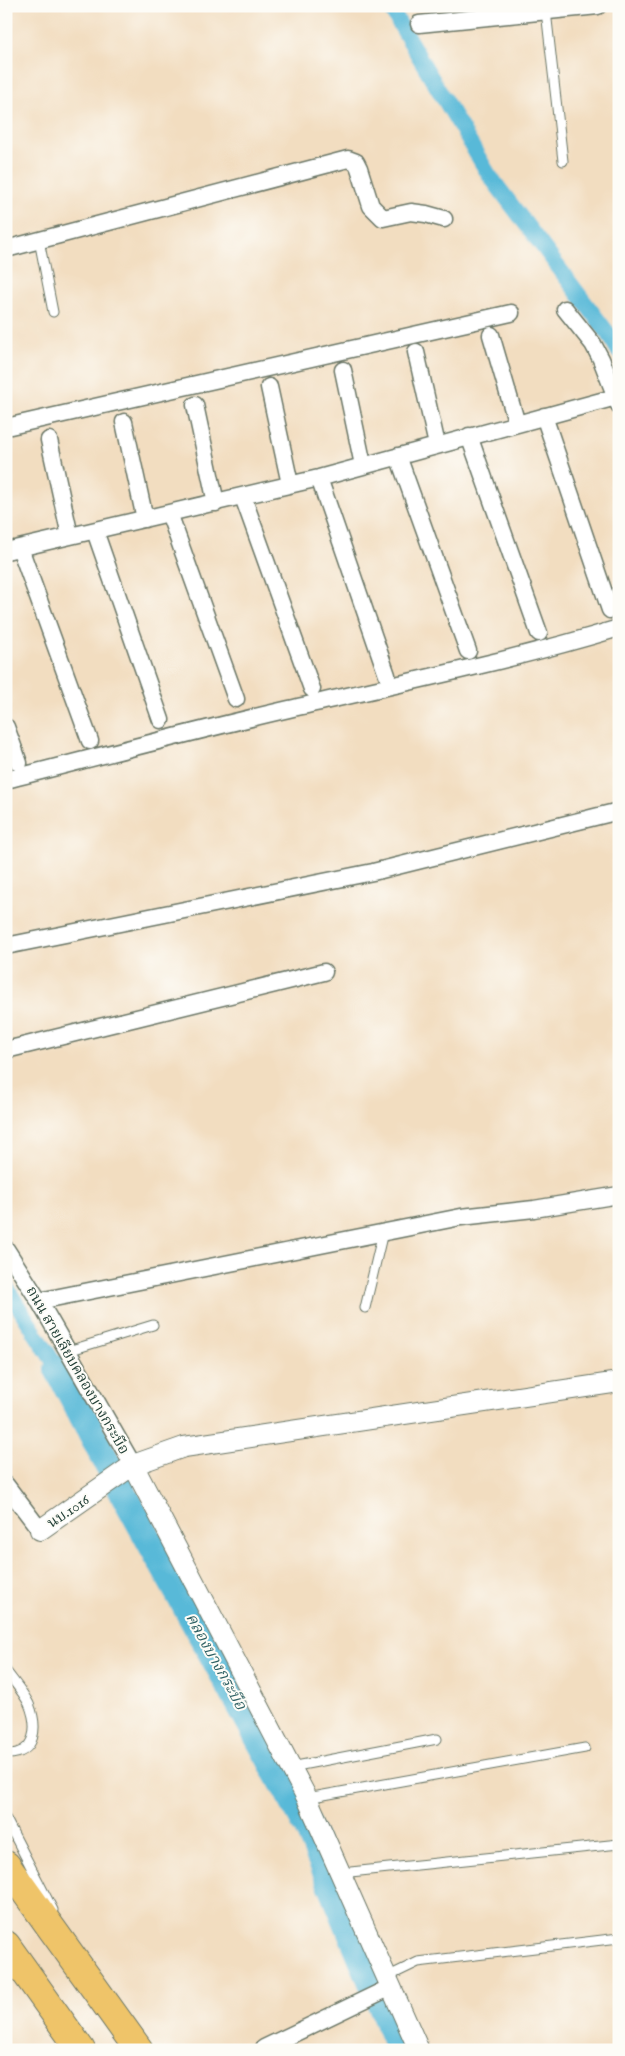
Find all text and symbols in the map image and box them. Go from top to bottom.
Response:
street label: ถนน สายเลียบคลองบางกระบือ [22,1283,134,1458]
street label: นบ.1016 [43,1490,94,1532]
water label: คลองบางกระบือ [180,1610,250,1714]

